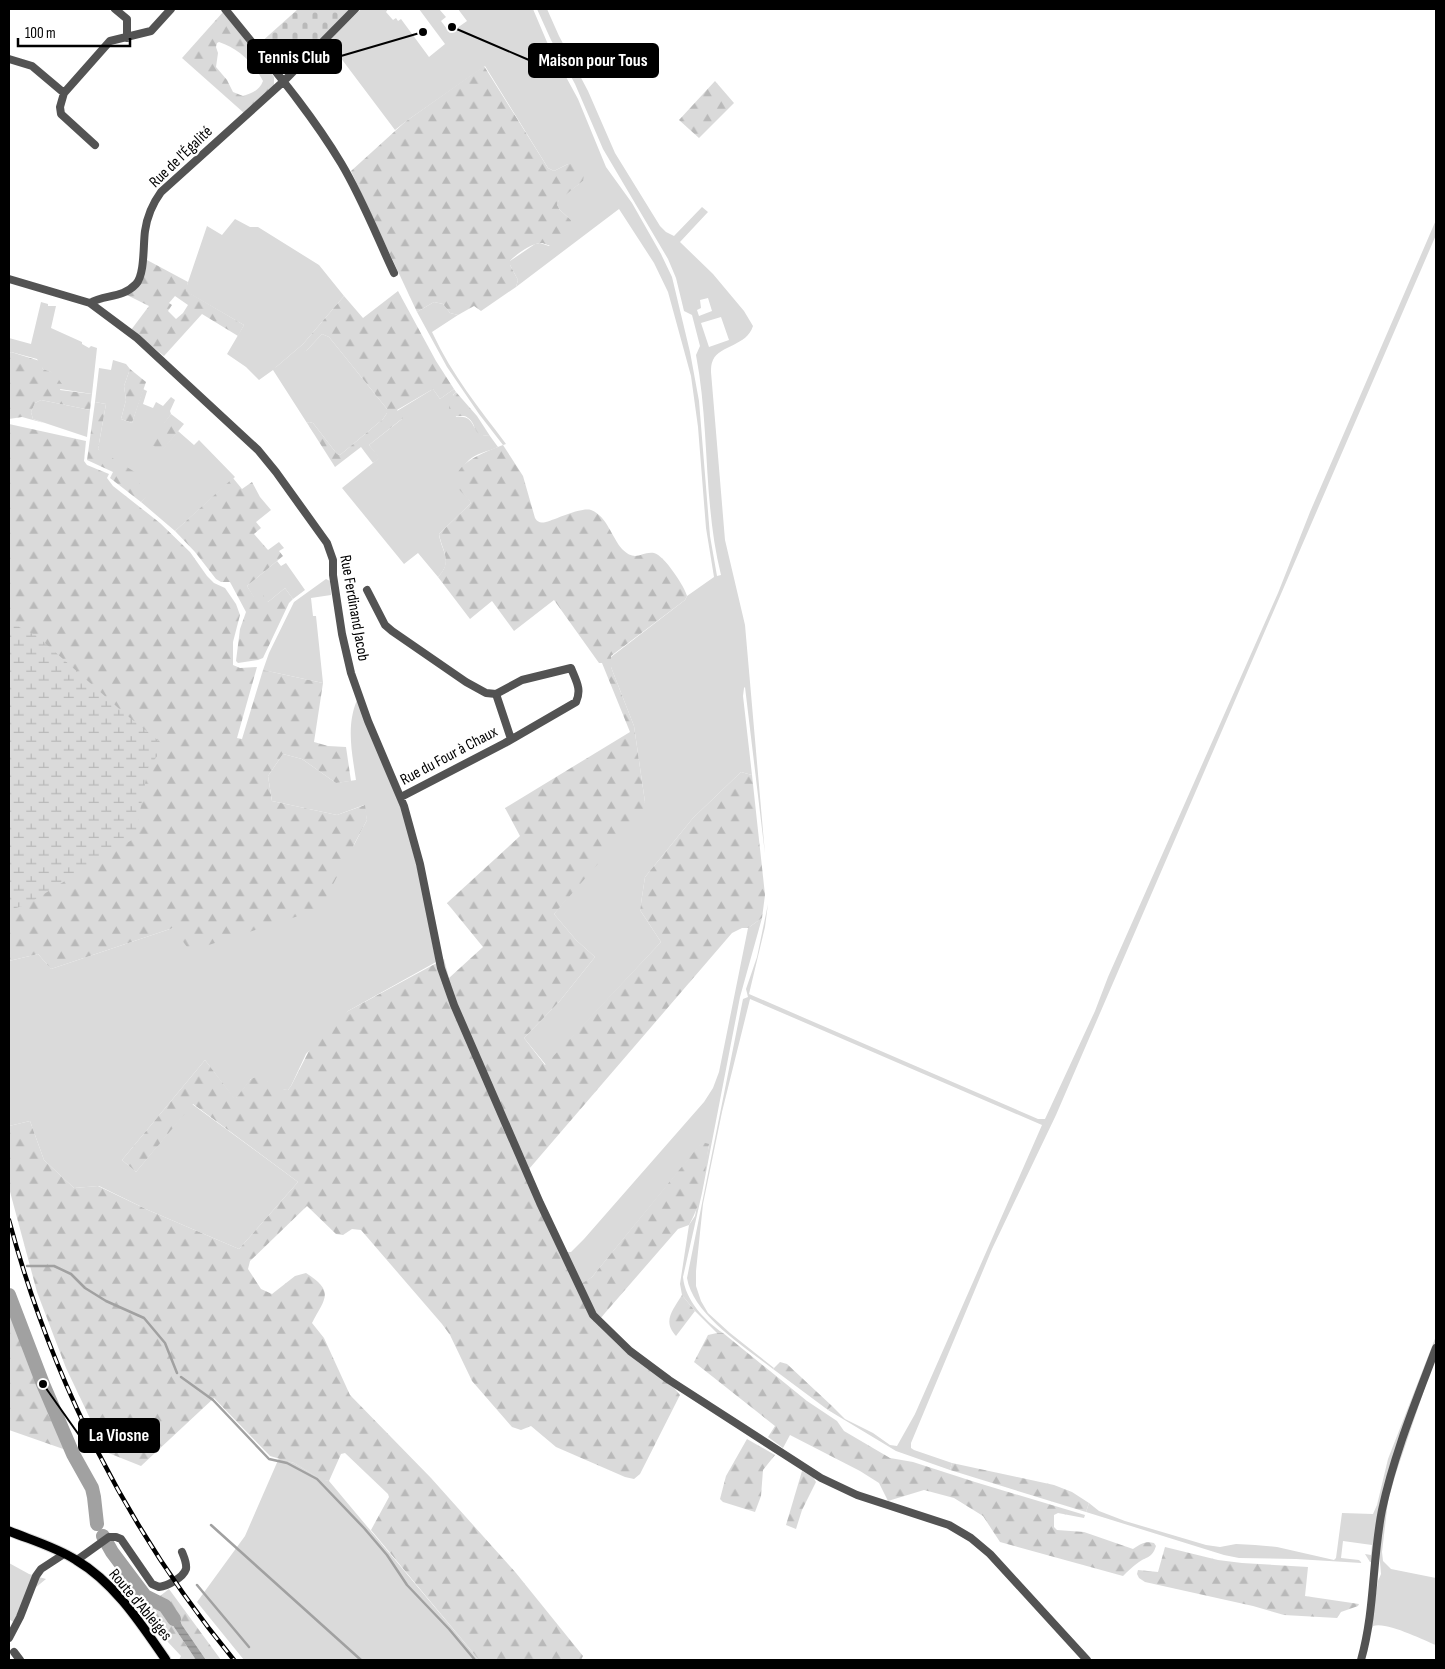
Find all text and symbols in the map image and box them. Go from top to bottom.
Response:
scale bar [18,15,130,47]
text: 100 m [25,24,56,43]
callout: Tennis Club [248,40,341,73]
callout: Maison pour Tous [529,44,658,77]
text: Tennis Club [258,47,330,68]
text: Maison pour Tous [538,50,648,71]
street label: Rue de l'Égalité [145,122,217,192]
street label: Rue Ferdinand Jacob [335,553,373,663]
street label: Rue du Four à Chaux [397,722,501,790]
callout: La Viosne [79,1419,159,1452]
text: La Viosne [89,1425,149,1446]
street label: Route d'Ableiges [104,1565,176,1645]

